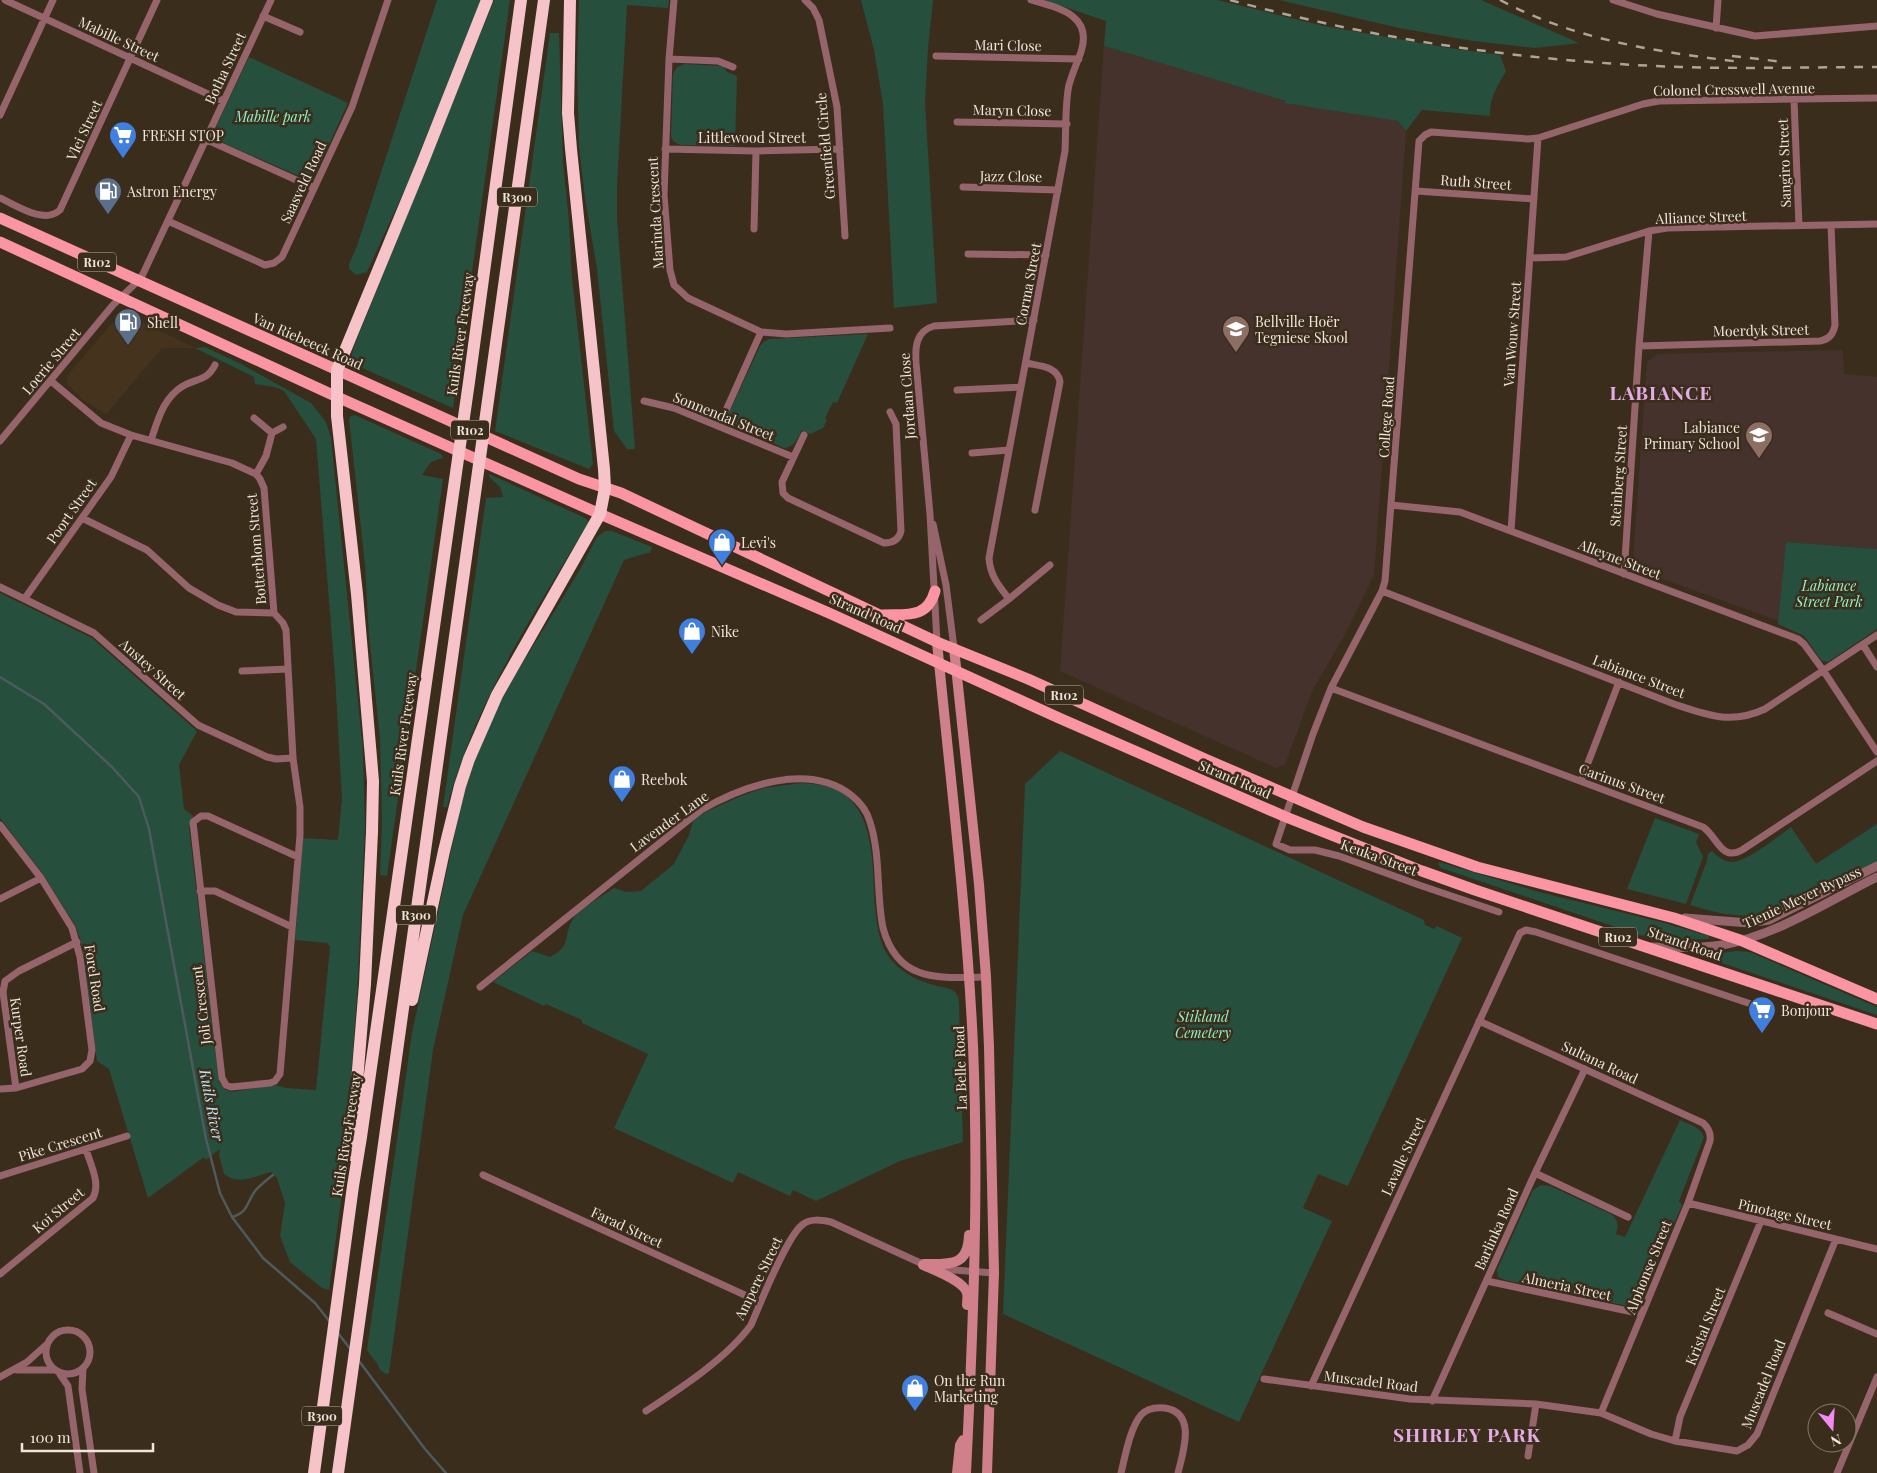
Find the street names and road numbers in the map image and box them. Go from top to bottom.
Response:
street label: Mabille Street [76,12,163,66]
street label: Botha Street [200,28,250,107]
street label: Mari Close [974,35,1042,55]
street label: Colonel Cresswell Avenue [1653,78,1815,100]
street label: Greenfield Circle [811,92,839,200]
street label: Vlei Street [61,96,107,164]
street label: Maryn Close [972,100,1052,120]
street label: Sangiro Street [1773,117,1795,208]
street label: Littlewood Street [698,128,807,147]
street label: Saasveld Road [276,138,330,226]
street label: Marinda Crescent [643,155,667,270]
street label: Jazz Close [979,166,1042,186]
street label: Ruth Street [1440,170,1513,194]
road number: R300 [497,188,537,206]
street label: Alliance Street [1654,206,1748,228]
street label: Corma Street [1011,240,1046,327]
road number: R102 [78,252,116,272]
street label: Kuils River Freeway [442,271,478,397]
street label: Van Wouw Street [1499,280,1525,388]
street label: Van Riebeeck Road [249,308,366,374]
street label: Moerdyk Street [1713,320,1810,340]
street label: Loerie Street [18,323,85,398]
street label: Jordaan Close [895,352,920,441]
street label: College Road [1374,376,1398,458]
street label: Sonnendal Street [671,387,778,445]
road number: R102 [451,420,489,440]
street label: Steinberg Street [1605,424,1631,527]
street label: Poort Street [42,474,101,547]
street label: Botterblom Street [242,492,270,605]
street label: Alleyne Street [1575,534,1665,584]
street label: Strand Road [827,589,905,637]
street label: Anstey Street [115,633,191,705]
street label: Labiance Street [1590,650,1689,703]
street label: Kuils River Freeway [385,671,421,797]
road number: R102 [1045,686,1083,704]
street label: Strand Road [1196,755,1274,803]
street label: Carinus Street [1576,759,1669,808]
street label: Lavender Lane [626,786,712,856]
street label: Keuka Street [1338,834,1421,880]
street label: Tienie Meyer Bypass [1740,861,1864,933]
road number: R300 [396,906,436,924]
street label: Strand Road [1645,921,1725,965]
road number: R102 [1599,928,1637,946]
street label: Forel Road [80,943,110,1013]
street label: Joli Crescent [187,963,215,1047]
street label: Kurper Road [6,996,36,1078]
street label: La Belle Road [949,1025,971,1111]
street label: Sultana Road [1559,1036,1641,1088]
street label: Kuils River Freeway [327,1072,365,1198]
street label: Lavalle Street [1376,1113,1430,1198]
street label: Pike Crescent [16,1122,105,1166]
street label: Koi Street [28,1182,89,1237]
street label: Barlinka Road [1469,1185,1523,1273]
street label: Pinotage Street [1736,1194,1835,1234]
street label: Farad Street [588,1202,667,1252]
street label: Alphonse Street [1620,1216,1676,1318]
street label: Ampere Street [729,1232,787,1324]
street label: Almeria Street [1520,1267,1614,1305]
street label: Kristal Street [1681,1283,1730,1368]
street label: Muscadel Road [1736,1337,1790,1431]
street label: Muscadel Road [1323,1366,1419,1396]
road number: R300 [302,1406,342,1425]

